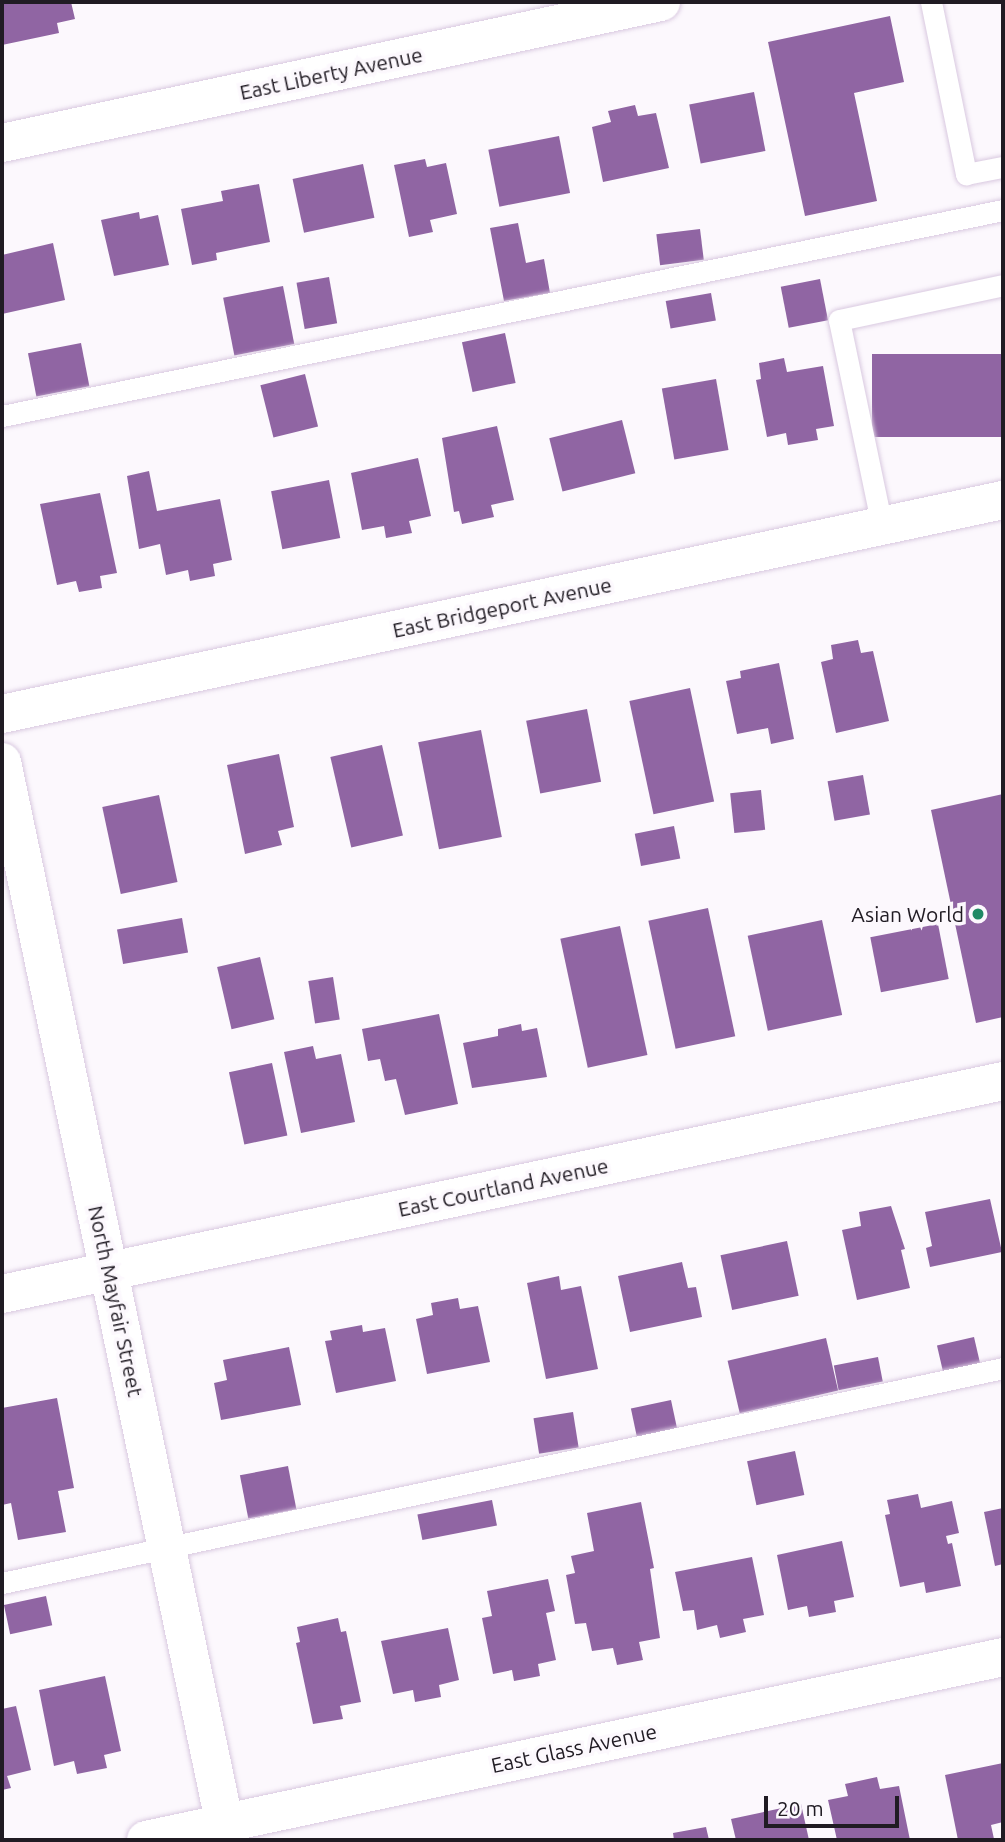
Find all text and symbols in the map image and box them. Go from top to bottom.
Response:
street label: East Liberty Avenue [237,41,425,105]
street label: East Bridgeport Avenue [390,571,614,643]
place label: Asian World [851,901,964,927]
marker: Asian World [970,906,986,922]
street label: East Courtland Avenue [396,1152,610,1222]
street label: North Mayfair Street [83,1203,149,1399]
street label: East Glass Avenue [489,1718,659,1778]
scale bar [767,1783,902,1827]
text: 20 m [777,1796,824,1820]

